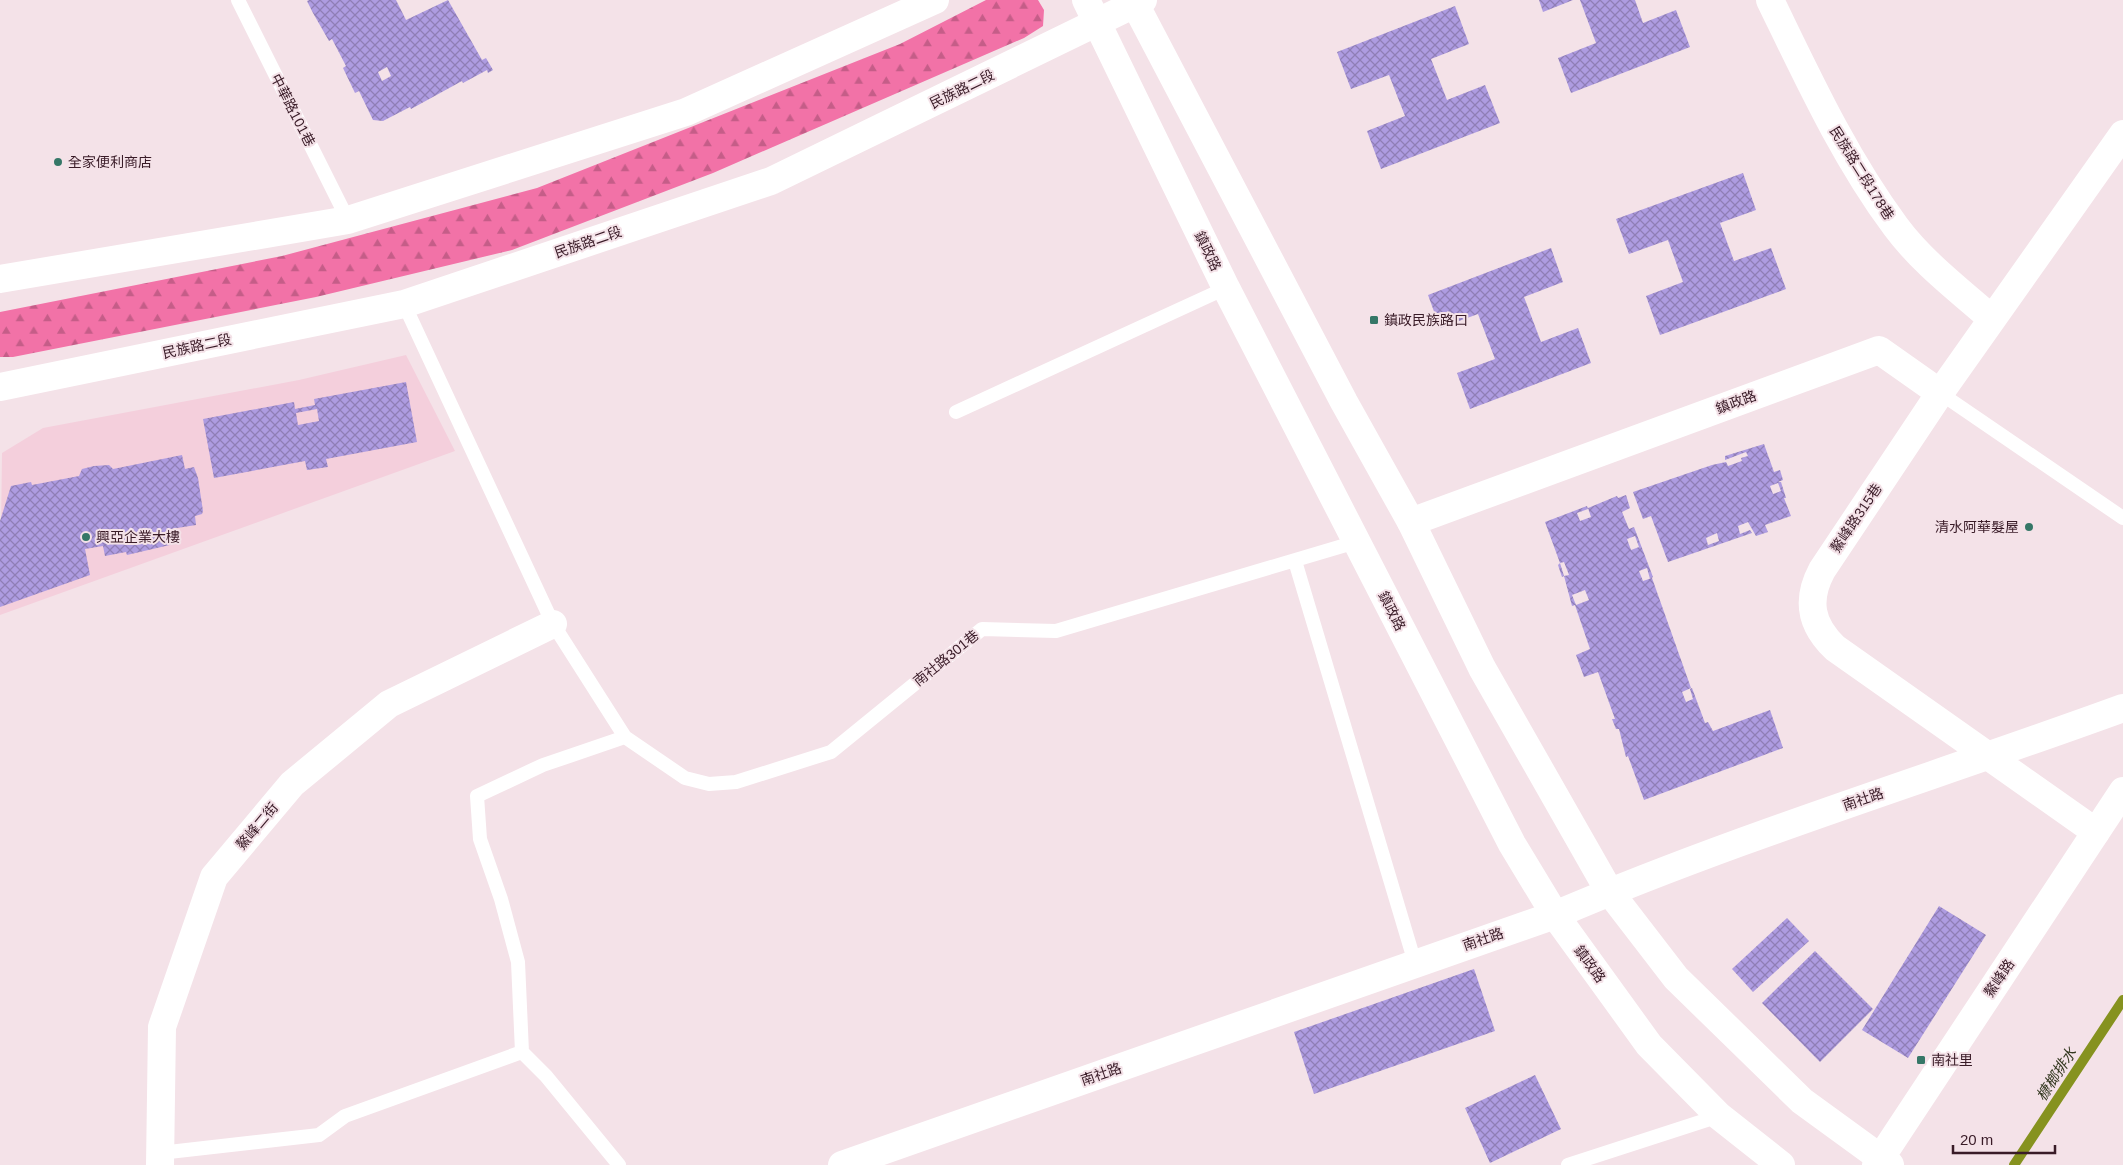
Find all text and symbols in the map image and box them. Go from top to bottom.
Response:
street label: 民族路二段 [927,66,997,112]
street label: 中華路101巷 [268,71,318,149]
street label: 民族路二段178巷 [1827,123,1897,223]
place label: 全家便利商店 [68,154,152,170]
marker: 全家便利商店 [52,156,64,168]
street label: 民族路二段 [552,223,624,261]
street label: 鎮政路 [1192,229,1224,273]
place label: 鎮政民族路口 [1384,312,1468,328]
marker: 鎮政民族路口 [1368,314,1380,326]
street label: 民族路二段 [161,331,233,361]
street label: 鎮政路 [1714,387,1758,417]
street label: 鰲峰路315巷 [1827,481,1885,555]
place label: 清水阿華髮屋 [1935,519,2019,535]
marker: 清水阿華髮屋 [2023,521,2035,533]
place label: 興亞企業大樓 [96,529,180,545]
marker: 興亞企業大樓 [80,531,92,543]
street label: 鎮政路 [1375,589,1409,633]
street label: 南社路301巷 [910,627,982,689]
street label: 南社路 [1841,785,1885,813]
street label: 鰲峰二街 [233,799,281,853]
street label: 南社路 [1461,925,1505,953]
street label: 鎮政路 [1571,942,1609,986]
street label: 鰲峰路 [1981,956,2017,1000]
water label: 槺榔排水 [2033,1043,2080,1104]
place label: 南社里 [1931,1052,1973,1068]
marker: 南社里 [1915,1054,1927,1066]
street label: 南社路 [1079,1060,1123,1088]
scale bar [1953,1122,2056,1154]
text: 20 m [1960,1131,1993,1148]

